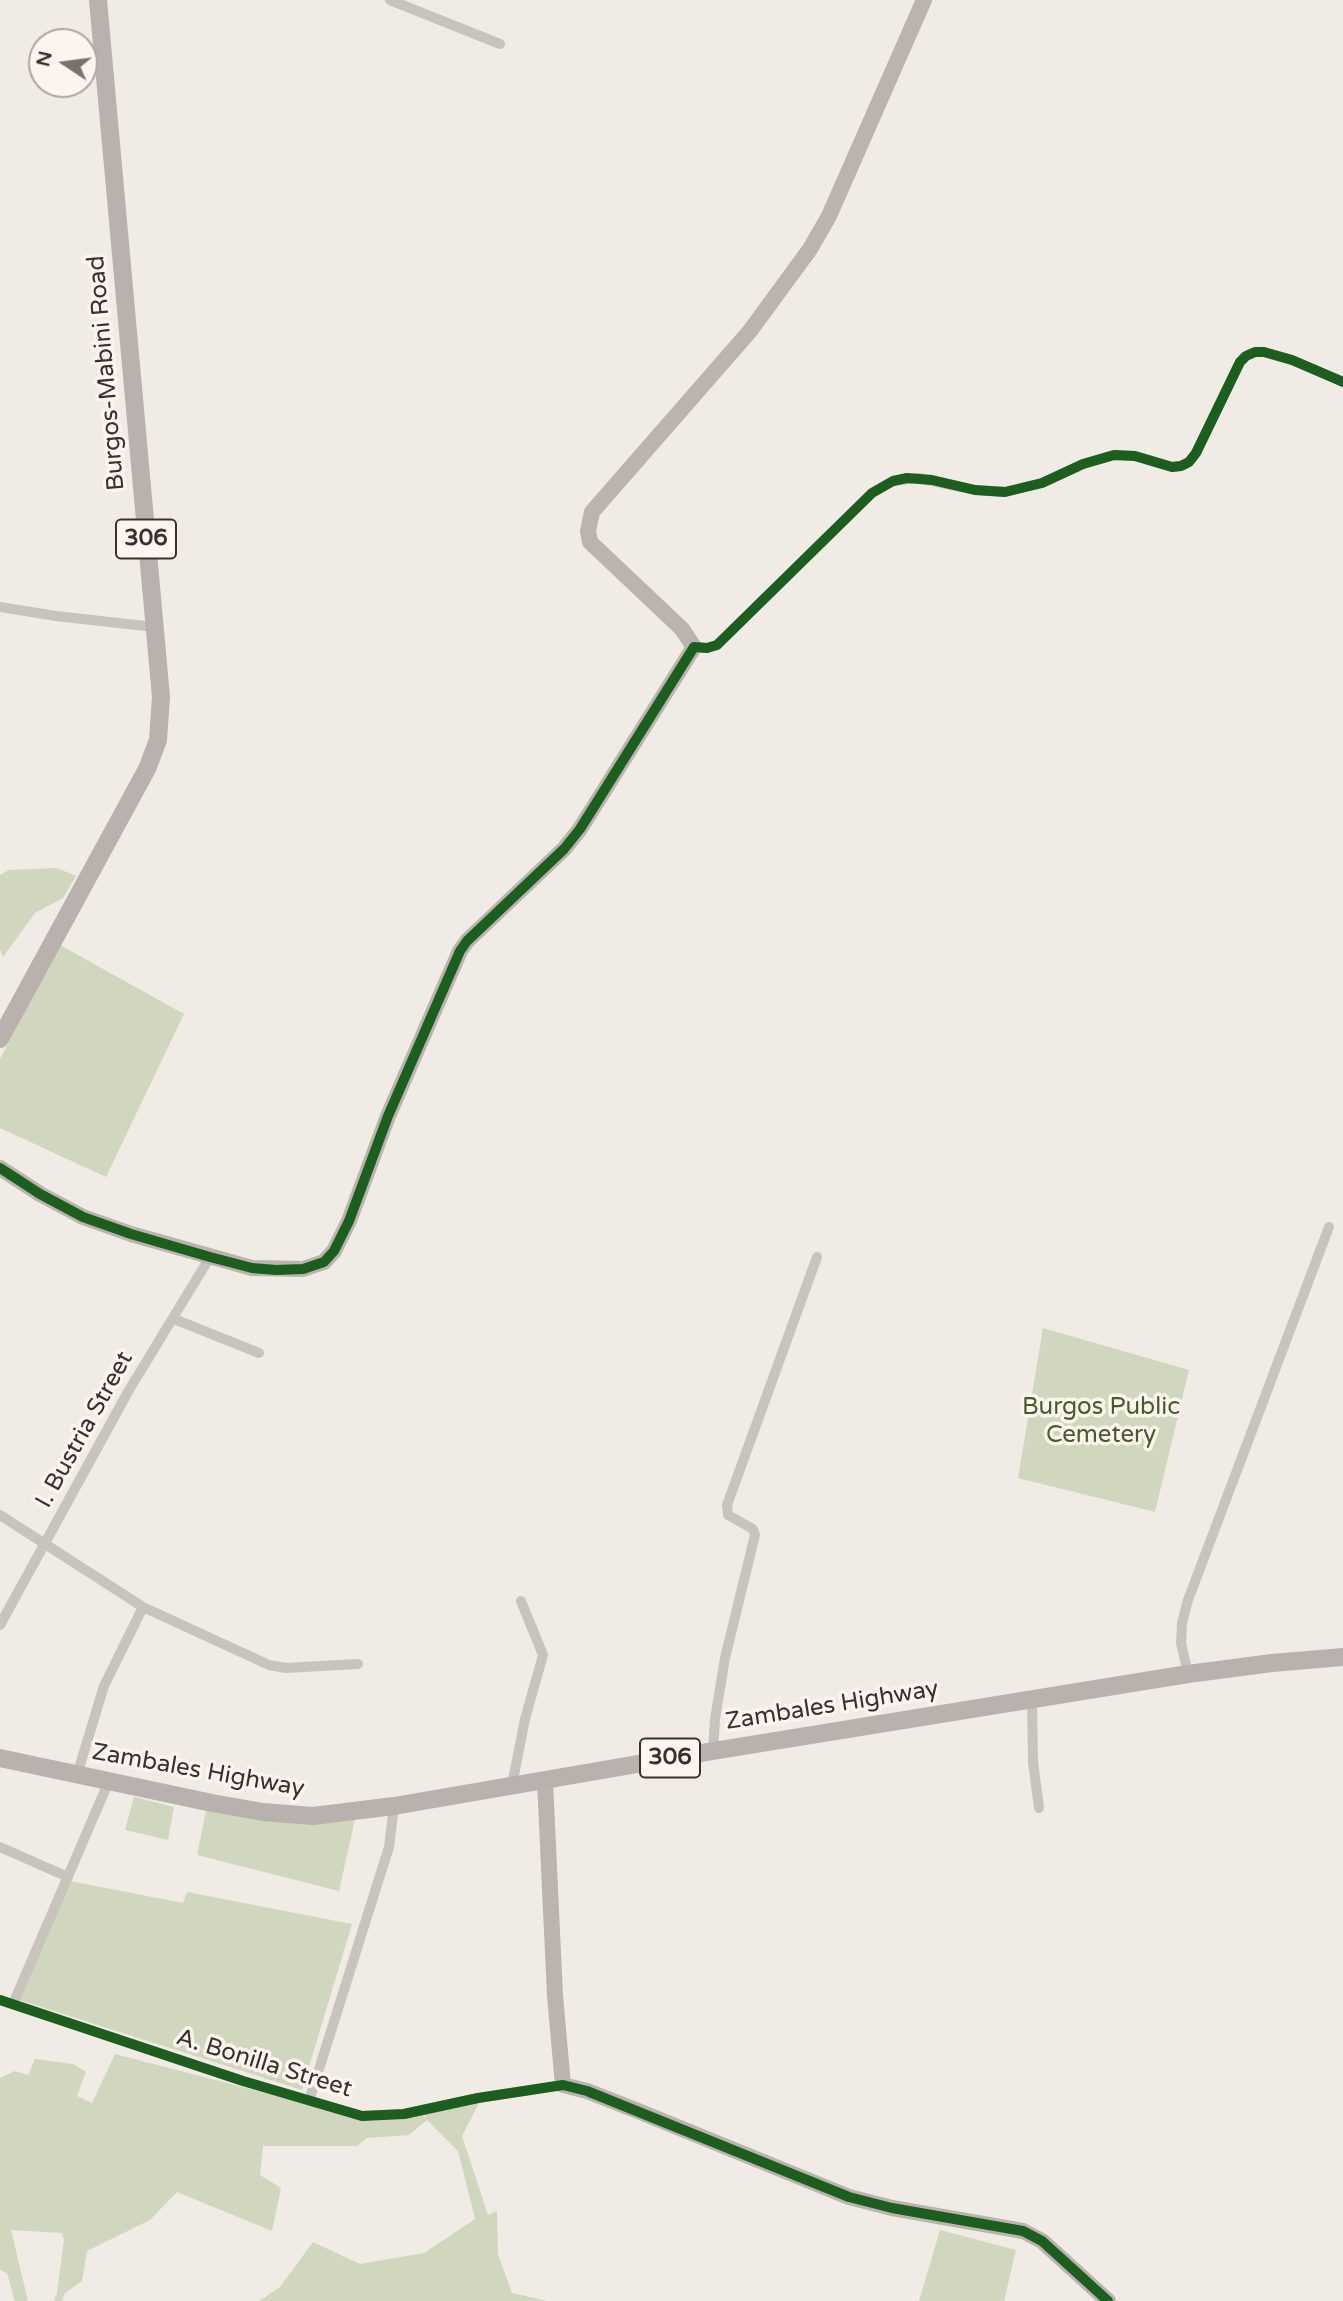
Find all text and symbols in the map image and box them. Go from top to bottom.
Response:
north arrow [28,28,98,98]
text: N [32,49,57,69]
street label: Burgos-Mabini Road [82,254,132,492]
road number: 306 [116,520,176,558]
street label: I. Bustria Street [30,1347,140,1513]
park label: Burgos Public Cemetery [1022,1394,1180,1450]
street label: Zambales Highway [723,1675,941,1737]
street label: Zambales Highway [90,1738,306,1804]
road number: 306 [640,1738,700,1778]
street label: A. Bonilla Street [173,2024,355,2104]

